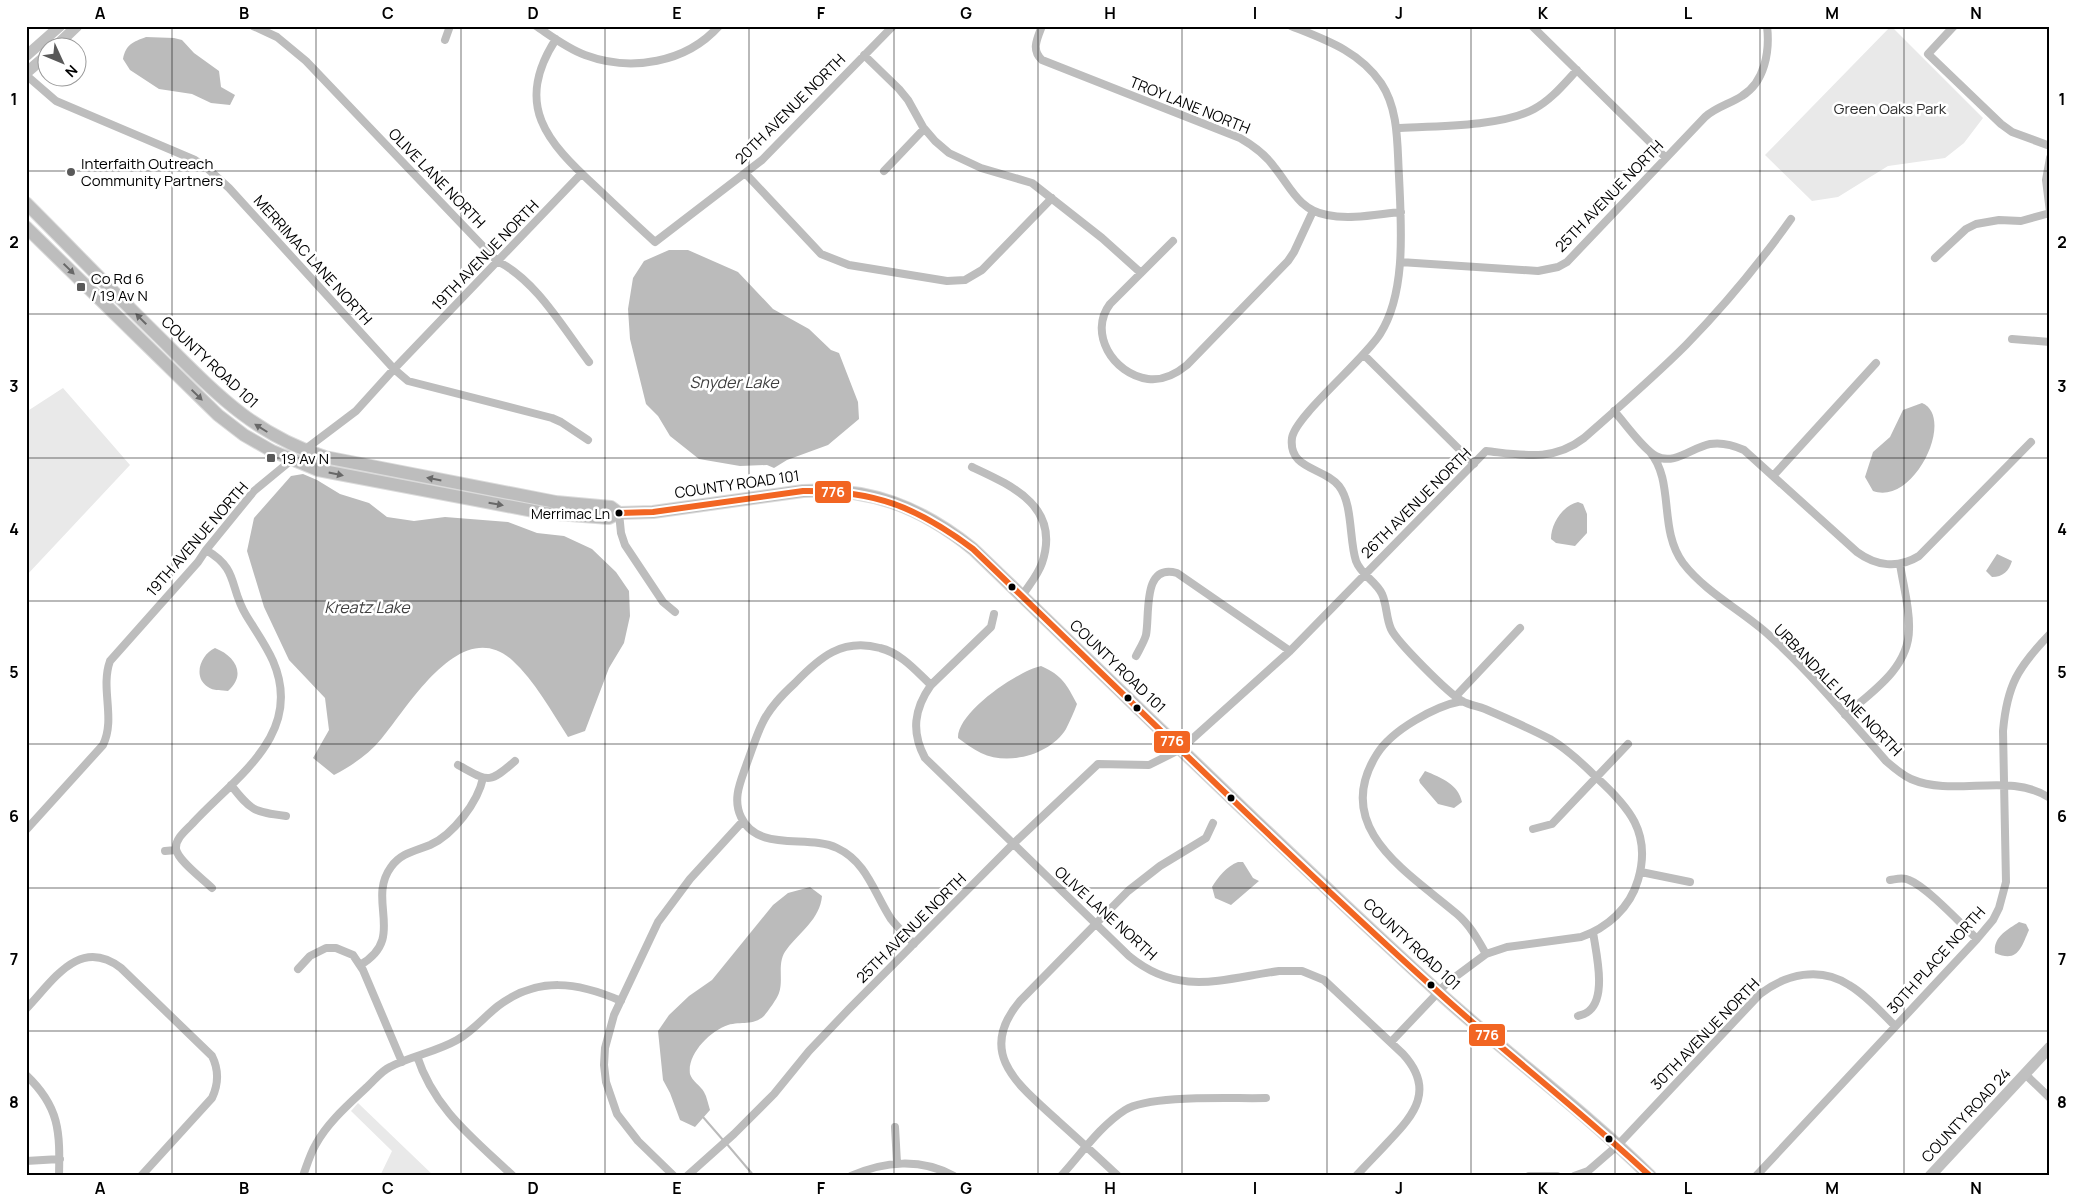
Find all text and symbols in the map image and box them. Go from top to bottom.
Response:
text: A [95,2,106,24]
text: B [239,2,249,24]
text: C [382,2,394,24]
text: D [527,2,539,24]
text: E [672,2,682,24]
text: F [817,2,826,24]
text: G [960,2,972,24]
text: H [1104,2,1116,24]
text: I [1253,2,1257,24]
text: J [1395,2,1403,24]
text: K [1538,2,1549,24]
text: L [1684,2,1693,24]
text: M [1825,2,1839,24]
text: N [1970,2,1982,24]
north arrow [38,38,88,88]
street label: 20TH AVENUE NORTH [730,49,850,169]
text: N [61,61,82,82]
street label: TROY LANE NORTH [1127,71,1253,139]
text: 1 [10,88,18,110]
text: 1 [2058,88,2066,110]
park label: Green Oaks Park [1834,98,1947,119]
street label: OLIVE LANE NORTH [384,123,490,233]
street label: 25TH AVENUE NORTH [1550,136,1668,256]
place label: Interfaith Outreach Community Partners [81,153,223,191]
marker: Interfaith Outreach Community Partners [65,166,77,178]
street label: MERRIMAC LANE NORTH [249,191,377,329]
street label: 19TH AVENUE NORTH [427,195,543,315]
text: 2 [9,231,19,253]
text: 2 [2057,231,2067,253]
one-way arrow [63,263,75,275]
place label: Co Rd 6 / 19 Av N [91,268,148,306]
marker: Co Rd 6 / 19 Av N [75,281,87,293]
street label: COUNTY ROAD 101 [157,311,263,413]
one-way arrow [135,313,147,325]
water label: Snyder Lake [689,371,780,393]
text: 3 [9,375,19,397]
text: 3 [2057,375,2067,397]
one-way arrow [191,388,203,400]
one-way arrow [254,424,267,433]
street label: 26TH AVENUE NORTH [1356,443,1476,563]
place label: 19 Av N [281,448,329,469]
marker: 19 Av N [265,452,277,464]
street label: COUNTY ROAD 101 [673,465,801,503]
one-way arrow [328,470,343,478]
one-way arrow [426,474,442,482]
street label: 19TH AVENUE NORTH [141,477,253,601]
line badge: 776 [814,480,852,504]
text: 776 [821,482,845,501]
one-way arrow [488,500,503,508]
place label: Merrimac Ln [531,504,610,523]
marker: Merrimac Ln [614,508,624,518]
text: 4 [9,518,19,540]
text: 4 [2057,518,2067,540]
unlabelled marker [1007,582,1017,592]
water label: Kreatz Lake [324,596,411,618]
street label: COUNTY ROAD 101 [1065,615,1171,717]
street label: URBANDALE LANE NORTH [1769,619,1907,761]
text: 5 [9,661,19,683]
text: 5 [2057,661,2067,683]
unlabelled marker [1123,693,1133,703]
unlabelled marker [1132,703,1142,713]
line badge: 776 [1153,730,1191,754]
text: 776 [1160,731,1184,750]
unlabelled marker [1226,793,1236,803]
text: 6 [9,805,19,827]
text: 6 [2057,805,2067,827]
street label: OLIVE LANE NORTH [1050,861,1162,965]
street label: 25TH AVENUE NORTH [851,868,971,988]
street label: COUNTY ROAD 101 [1359,893,1465,995]
street label: 30TH PLACE NORTH [1882,902,1990,1018]
text: 7 [10,948,18,970]
text: 7 [2058,948,2066,970]
street label: 30TH AVENUE NORTH [1646,974,1764,1094]
unlabelled marker [1426,980,1436,990]
line badge: 776 [1468,1023,1506,1047]
text: 776 [1475,1025,1499,1044]
street label: COUNTY ROAD 24 [1917,1063,2015,1167]
text: 8 [9,1091,19,1113]
text: 8 [2057,1091,2067,1113]
unlabelled marker [1604,1134,1614,1144]
text: A [95,1177,106,1199]
text: B [239,1177,249,1199]
text: C [382,1177,394,1199]
text: D [527,1177,539,1199]
text: E [672,1177,682,1199]
text: F [817,1177,826,1199]
text: G [960,1177,972,1199]
text: H [1104,1177,1116,1199]
text: I [1253,1177,1257,1199]
text: J [1395,1177,1403,1199]
text: K [1538,1177,1549,1199]
text: L [1684,1177,1693,1199]
text: M [1825,1177,1839,1199]
text: N [1970,1177,1982,1199]

